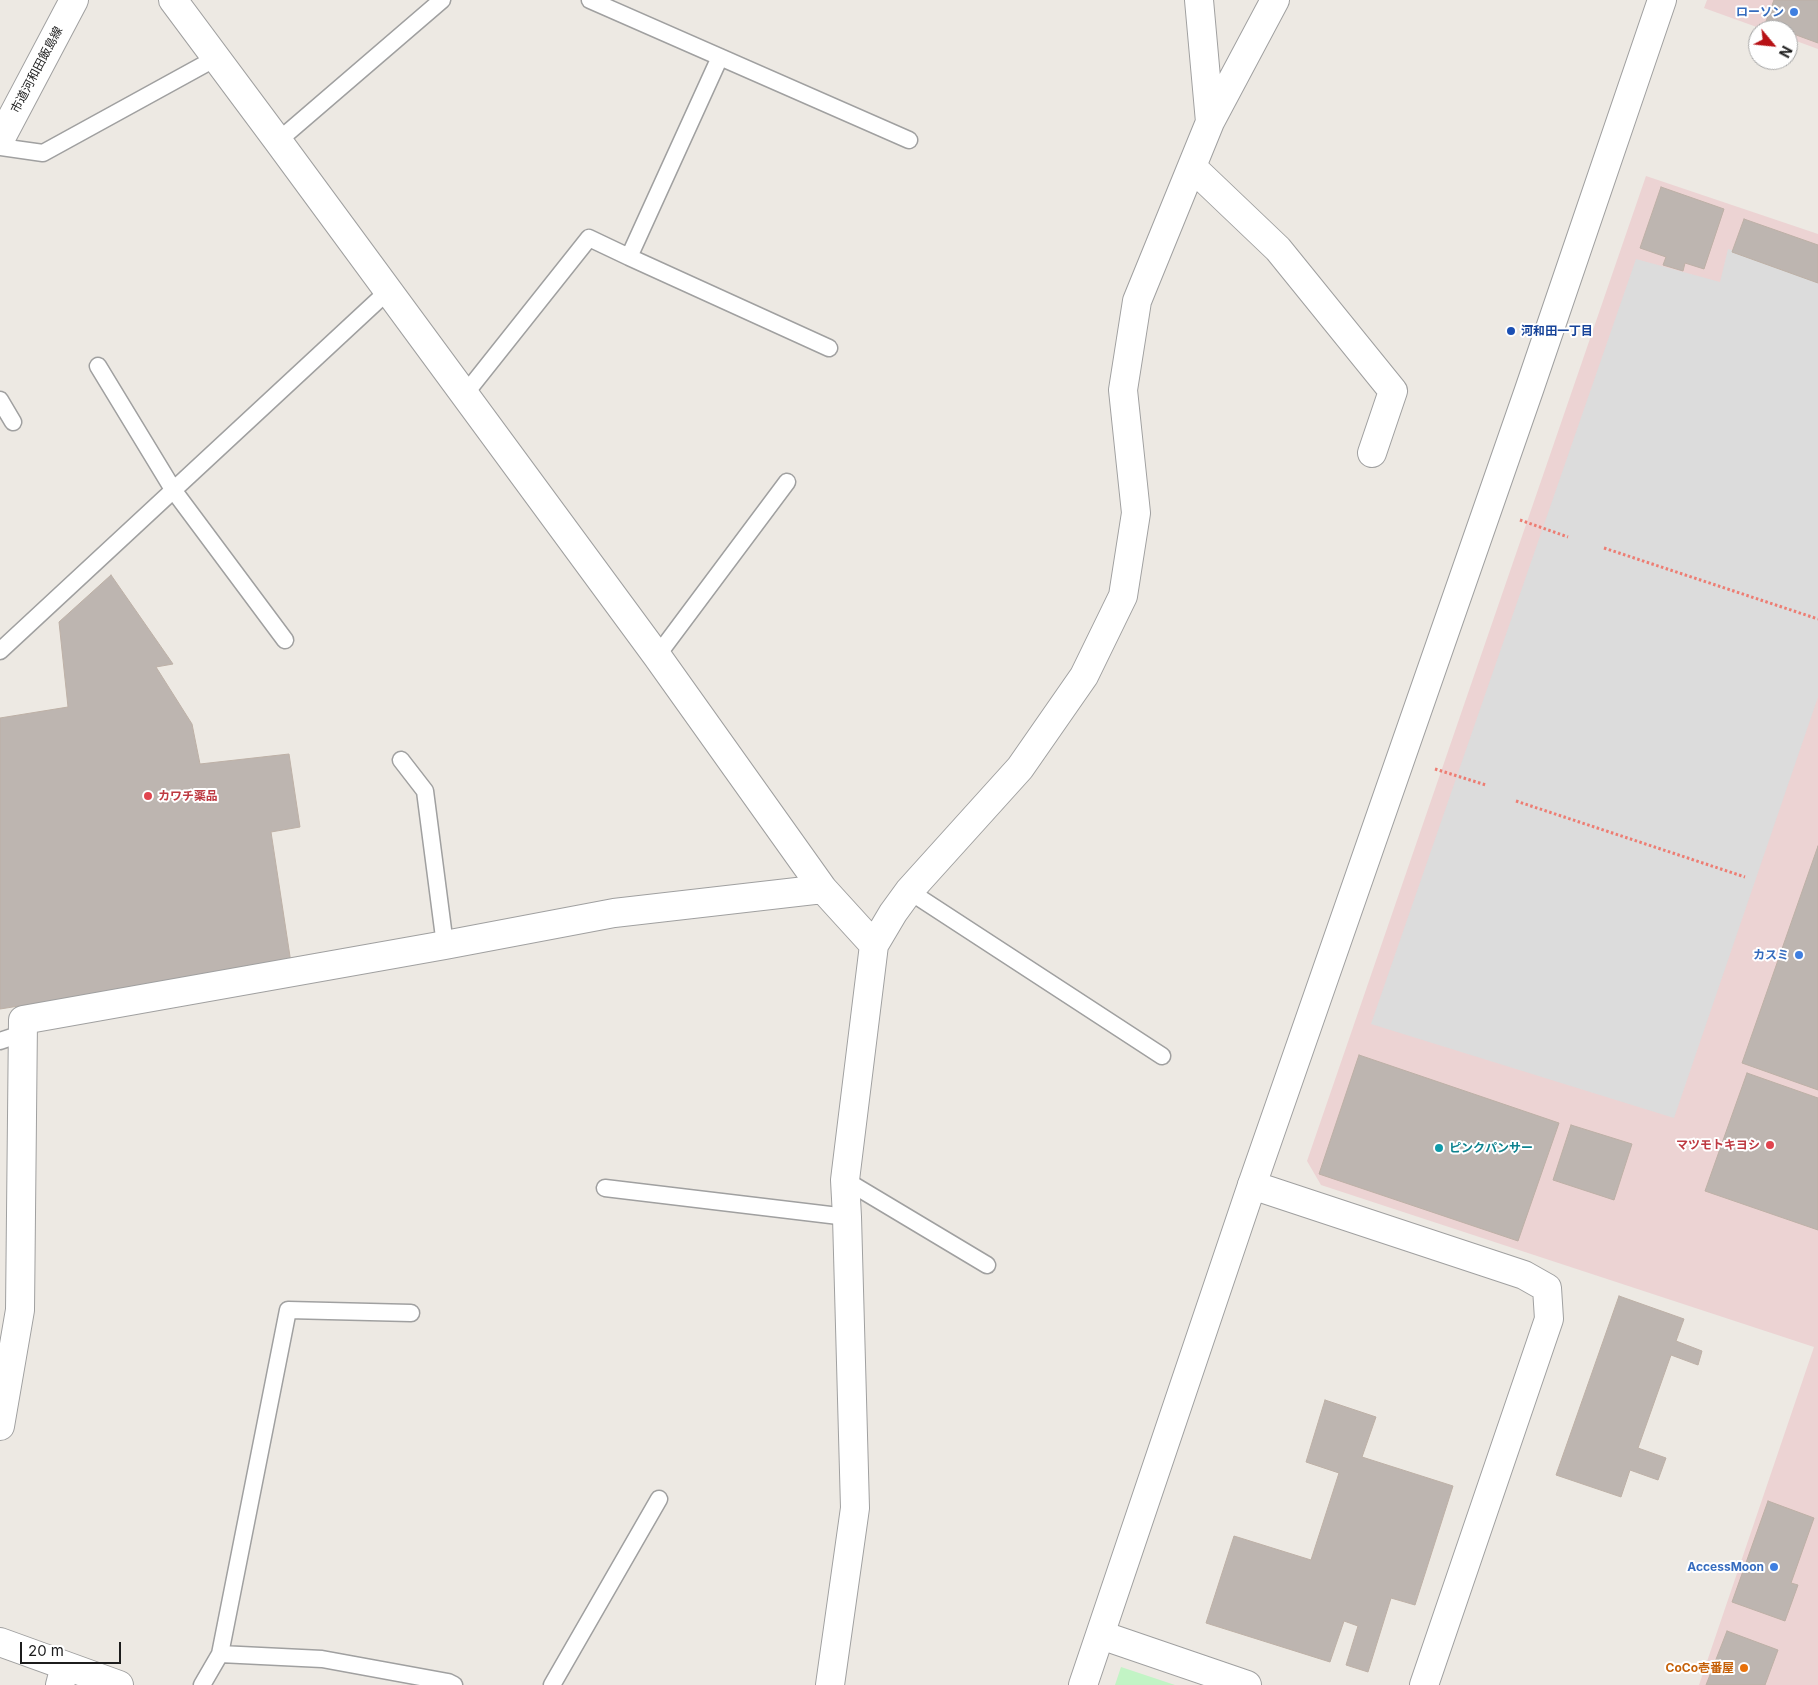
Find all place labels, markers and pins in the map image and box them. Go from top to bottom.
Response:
place label: ローソン [1736,5,1784,19]
marker: ローソン [1788,6,1800,18]
place label: 河和田一丁目 [1521,324,1593,338]
marker: 河和田一丁目 [1505,325,1517,337]
place label: カワチ薬品 [158,789,218,803]
marker: カワチ薬品 [142,790,154,802]
place label: カスミ [1753,948,1789,962]
marker: カスミ [1793,949,1805,961]
place label: マツモトキヨシ [1676,1138,1760,1152]
marker: マツモトキヨシ [1764,1139,1776,1151]
place label: ピンクパンサー [1449,1141,1533,1155]
marker: ピンクパンサー [1433,1142,1445,1154]
place label: AccessMoon [1687,1560,1764,1574]
marker: AccessMoon [1768,1561,1780,1573]
place label: CoCo壱番屋 [1666,1661,1734,1675]
marker: CoCo壱番屋 [1738,1662,1750,1674]

